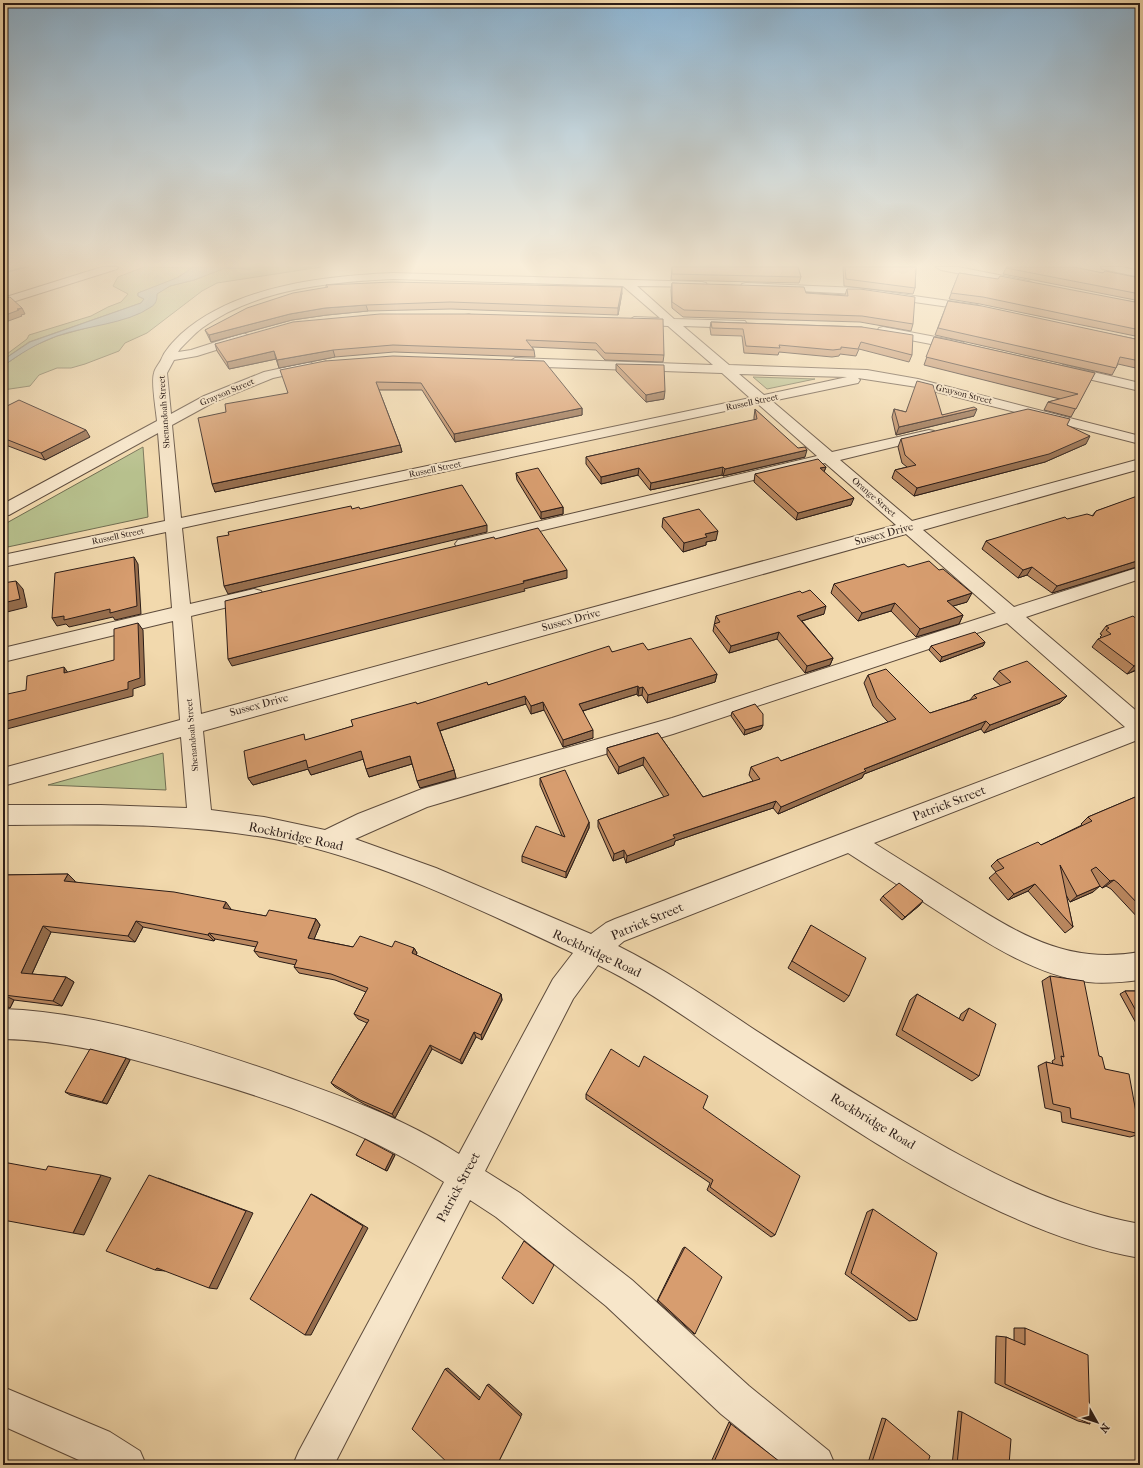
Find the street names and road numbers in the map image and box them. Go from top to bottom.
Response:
street label: Shenandoah Street [156,374,172,449]
street label: Grayson Street [198,376,256,408]
street label: Grayson Street [935,382,994,406]
street label: Russell Street [725,391,780,412]
street label: Russell Street [408,458,463,479]
street label: Orange Street [850,475,899,519]
street label: Sussex Drive [853,520,915,548]
street label: Russell Street [91,525,146,546]
street label: Sussex Drive [540,606,602,634]
street label: Sussex Drive [228,691,290,719]
street label: Shenandoah Street [184,697,200,772]
street label: Patrick Street [910,782,988,824]
street label: Rockbridge Road [247,819,346,854]
street label: Patrick Street [609,899,686,943]
street label: Rockbridge Road [550,926,645,981]
street label: Rockbridge Road [828,1090,919,1153]
street label: Patrick Street [433,1149,483,1225]

